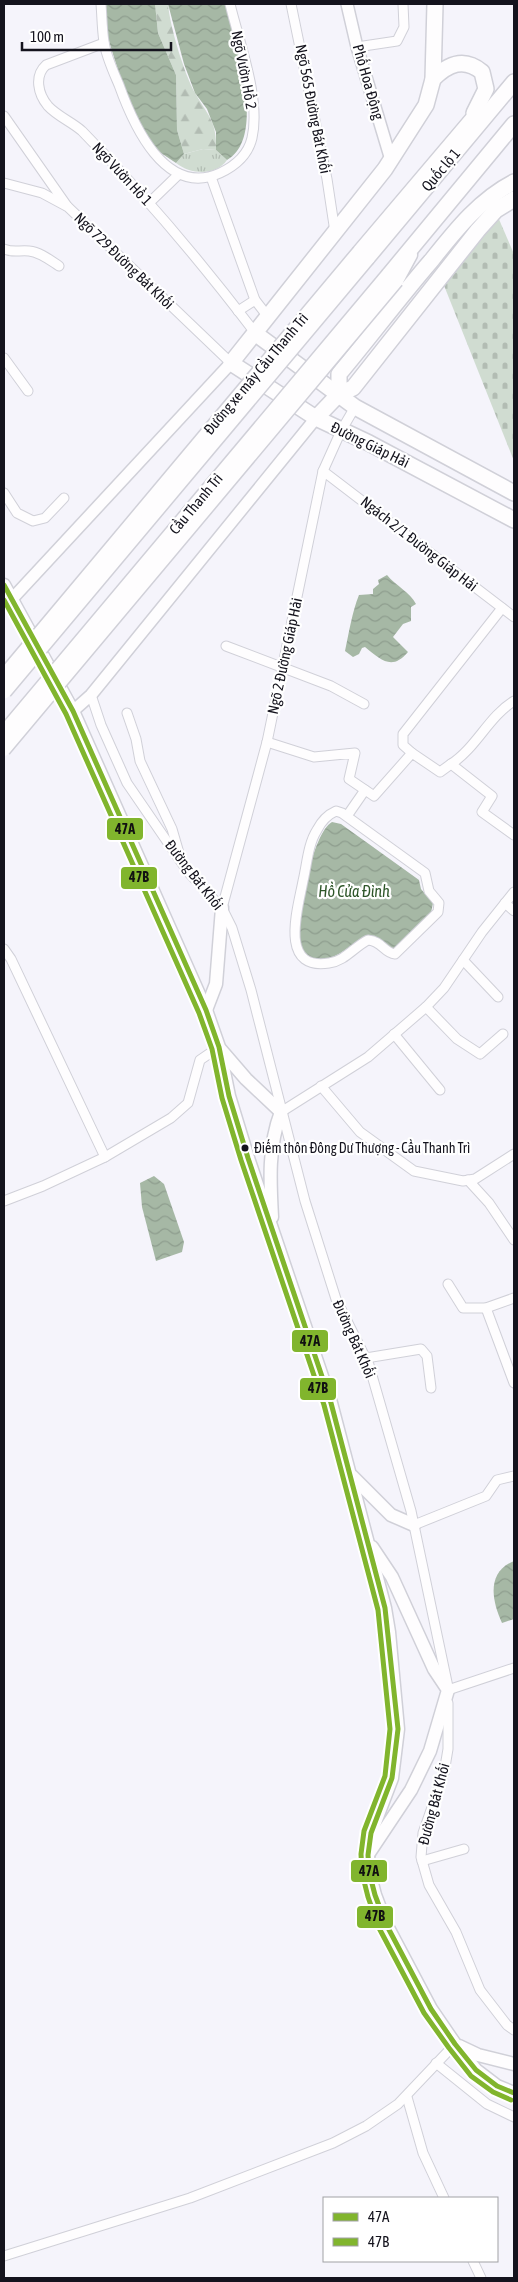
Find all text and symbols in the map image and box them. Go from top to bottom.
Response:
scale bar [22,20,171,52]
text: 100 m [30,28,64,45]
street label: Ngõ Vườn Hồ 2 [229,29,260,111]
street label: Phố Hoa Động [350,42,388,122]
street label: Ngõ 565 Đường Bát Khối [293,43,334,175]
street label: Ngõ Vườn Hồ 1 [89,139,156,209]
street label: Quốc lộ 1 [418,145,463,195]
street label: Ngõ 729 Đường Bát Khối [71,209,178,312]
street label: Đường xe máy Cầu Thanh Trì [200,310,311,438]
street label: Đường Giáp Hải [328,418,412,471]
street label: Cầu Thanh Trì [165,470,226,537]
street label: Ngách 2/1 Đường Giáp Hải [358,493,481,594]
street label: Ngõ 2 Đường Giáp Hải [264,596,305,716]
line badge: 47A [106,817,144,841]
text: 47A [114,821,135,837]
street label: Đường Bát Khối [162,836,227,913]
line badge: 47B [120,866,158,890]
text: 47B [128,869,149,885]
water label: Hồ Cửa Đình [318,881,390,900]
place label: Điếm thôn Đông Dư Thượng - Cầu Thanh Trì [254,1139,470,1156]
marker: Điếm thôn Đông Dư Thượng - Cầu Thanh Trì [240,1143,250,1153]
street label: Đường Bát Khối [330,1297,379,1381]
line badge: 47A [291,1329,329,1353]
text: 47A [299,1333,320,1349]
line badge: 47B [299,1377,337,1401]
text: 47B [307,1380,328,1396]
street label: Đường Bát Khối [414,1761,453,1847]
line badge: 47A [350,1859,388,1883]
text: 47A [358,1863,379,1879]
line badge: 47B [356,1905,394,1929]
text: 47B [364,1908,385,1924]
legend [323,2197,498,2262]
text: 47A [368,2208,390,2225]
text: 47B [368,2233,389,2250]

